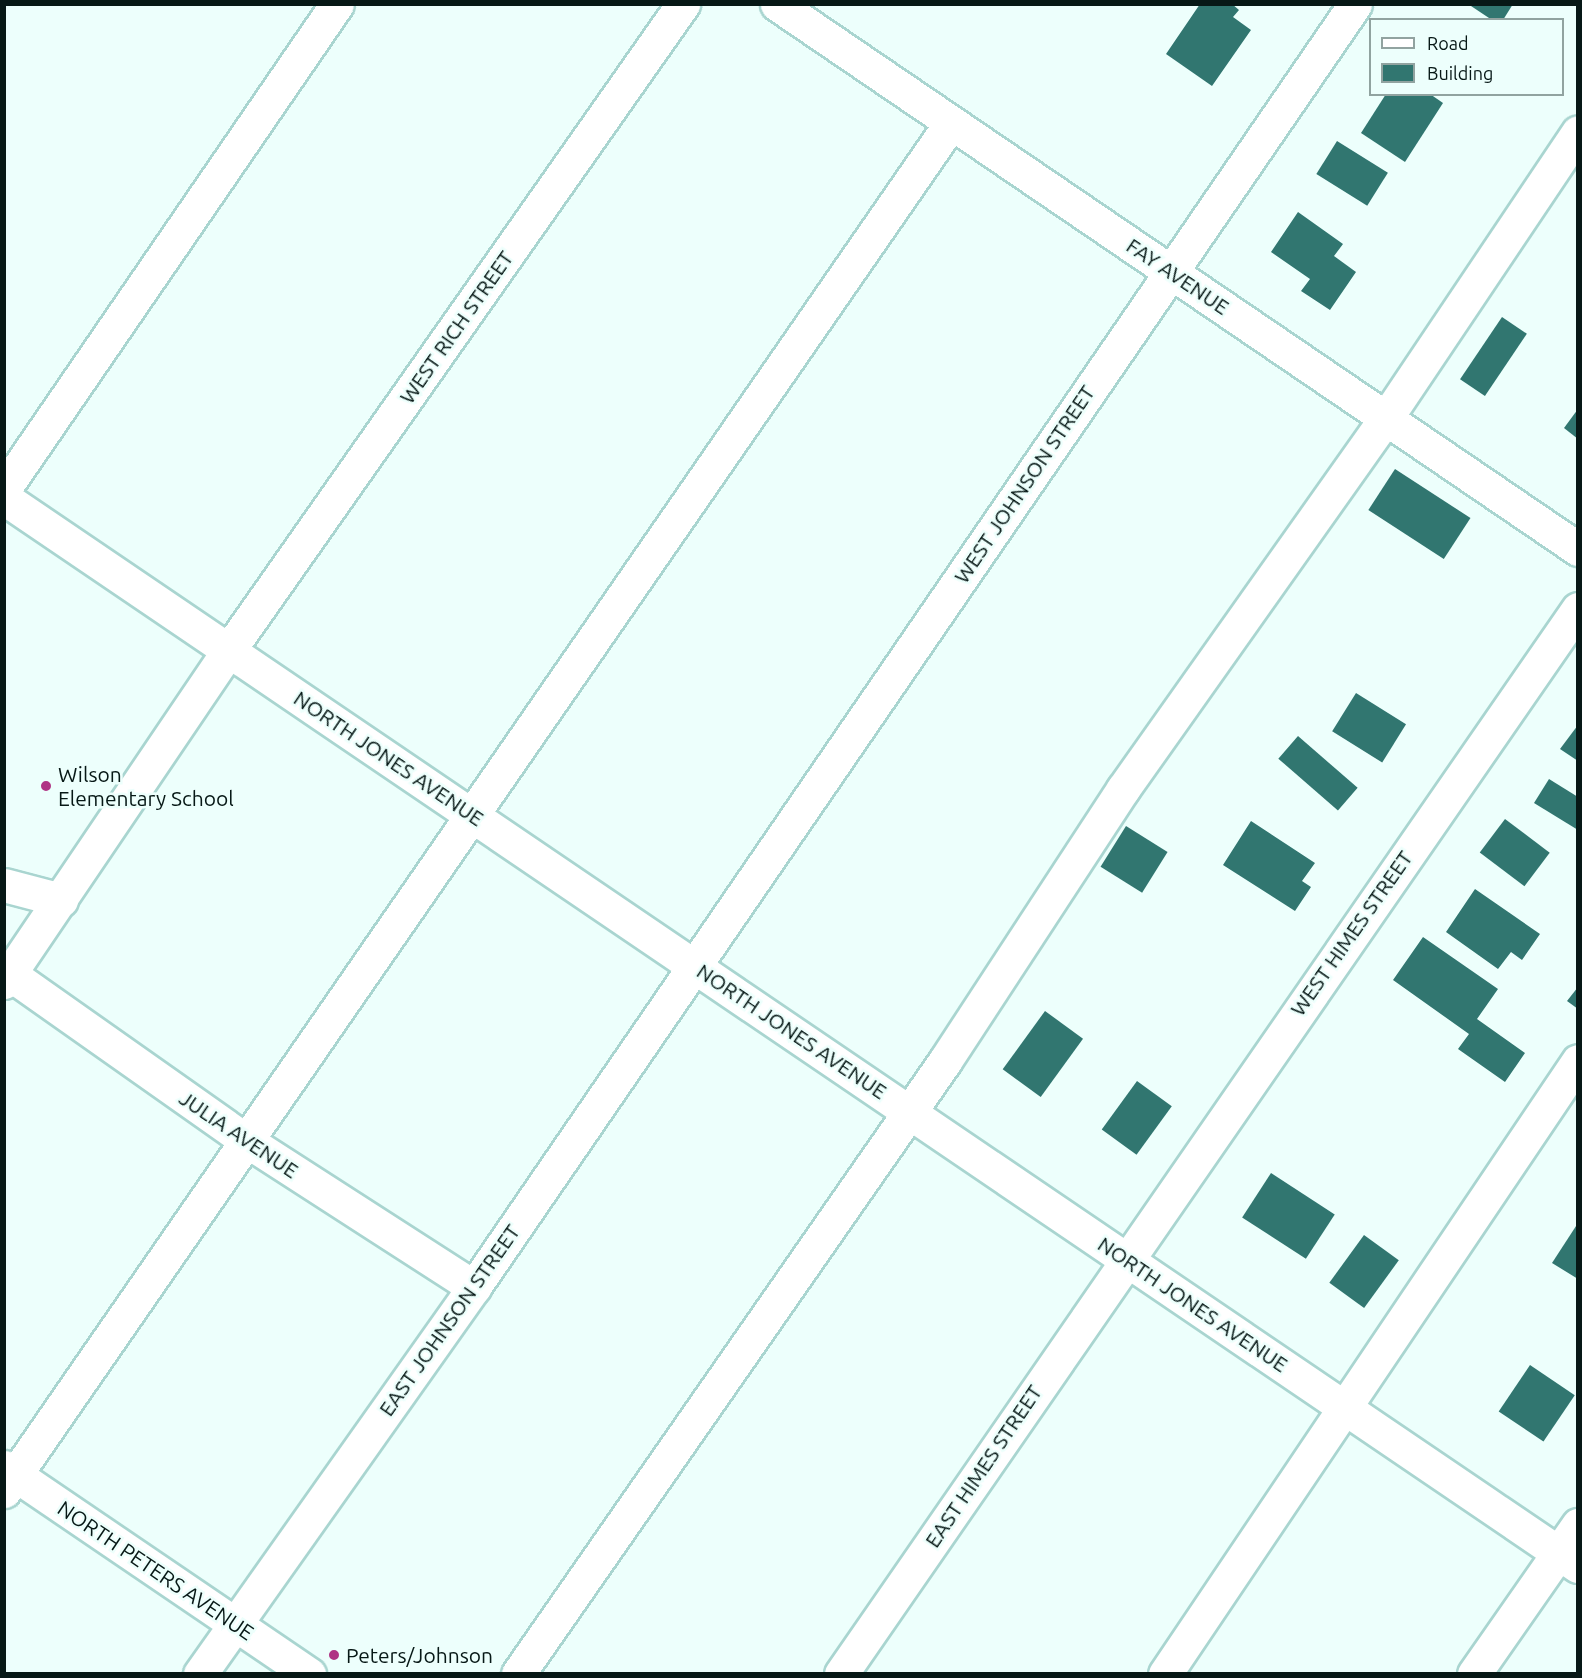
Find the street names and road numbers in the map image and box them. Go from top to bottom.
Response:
street label: FAY AVENUE [1122,233,1234,319]
street label: WEST RICH STREET [394,246,518,408]
street label: WEST JOHNSON STREET [948,380,1100,588]
street label: NORTH JONES AVENUE [289,685,489,831]
street label: WEST HIMES STREET [1285,846,1417,1020]
street label: NORTH JONES AVENUE [692,958,892,1104]
street label: JULIA AVENUE [175,1085,303,1183]
street label: EAST JOHNSON STREET [373,1219,525,1421]
street label: NORTH JONES AVENUE [1093,1231,1293,1377]
street label: EAST HIMES STREET [919,1380,1047,1552]
street label: NORTH PETERS AVENUE [53,1495,259,1645]

